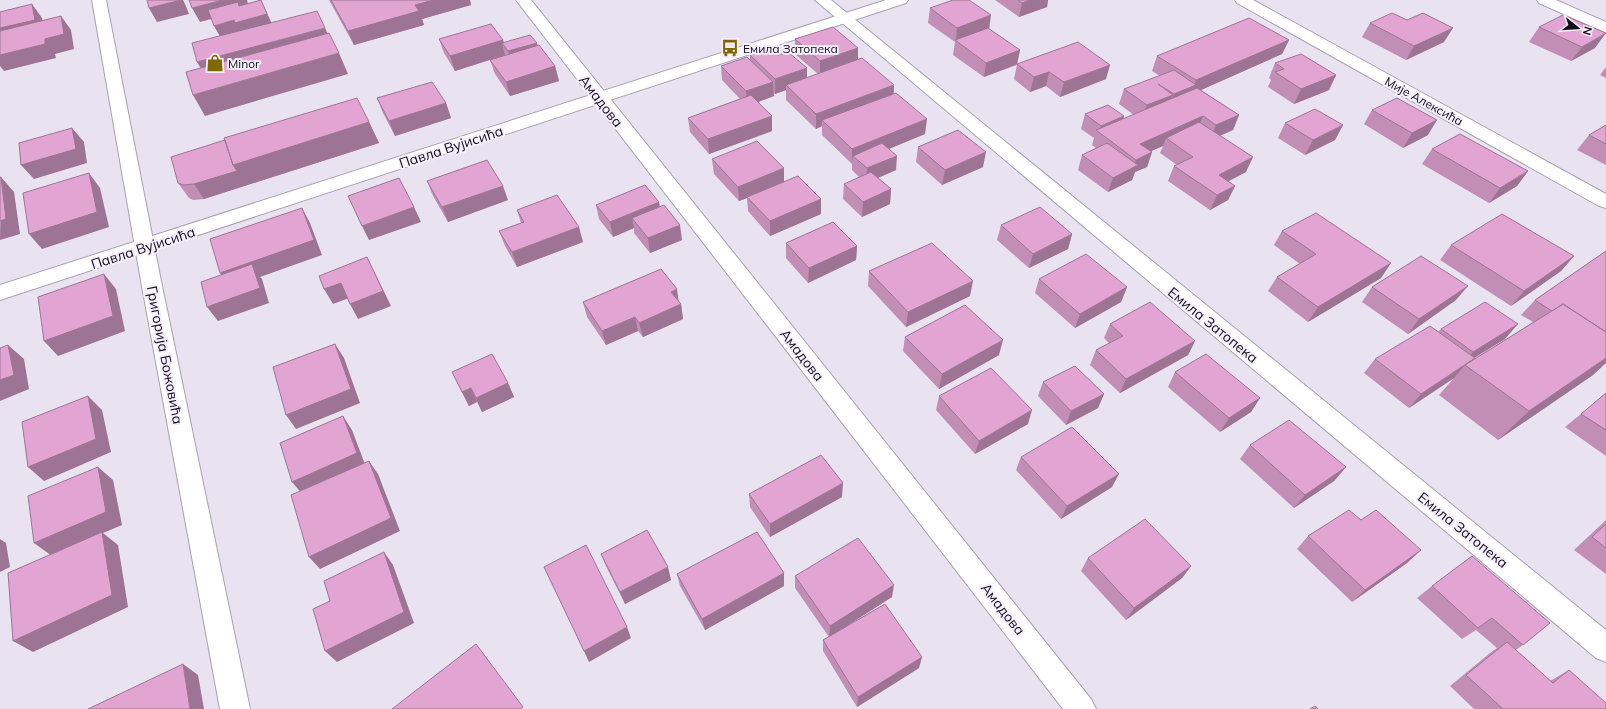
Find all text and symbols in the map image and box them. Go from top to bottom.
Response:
north arrow [1558,8,1598,48]
text: N [1580,25,1595,37]
bus stop icon: Емила Затопека [720,38,740,58]
place label: Емила Затопека [743,41,838,56]
shop icon: Minor [205,53,225,73]
place label: Minor [228,56,260,71]
street label: Амадова [575,71,627,131]
street label: Мије Алексића [1382,73,1466,129]
street label: Павла Вујисића [397,122,505,172]
street label: Павла Вујисића [89,223,197,273]
street label: Емила Затопека [1164,283,1262,367]
street label: Григорија Божовића [143,284,187,426]
street label: Амадова [776,325,828,385]
street label: Емила Затопека [1414,488,1512,572]
street label: Амадова [977,579,1029,639]

